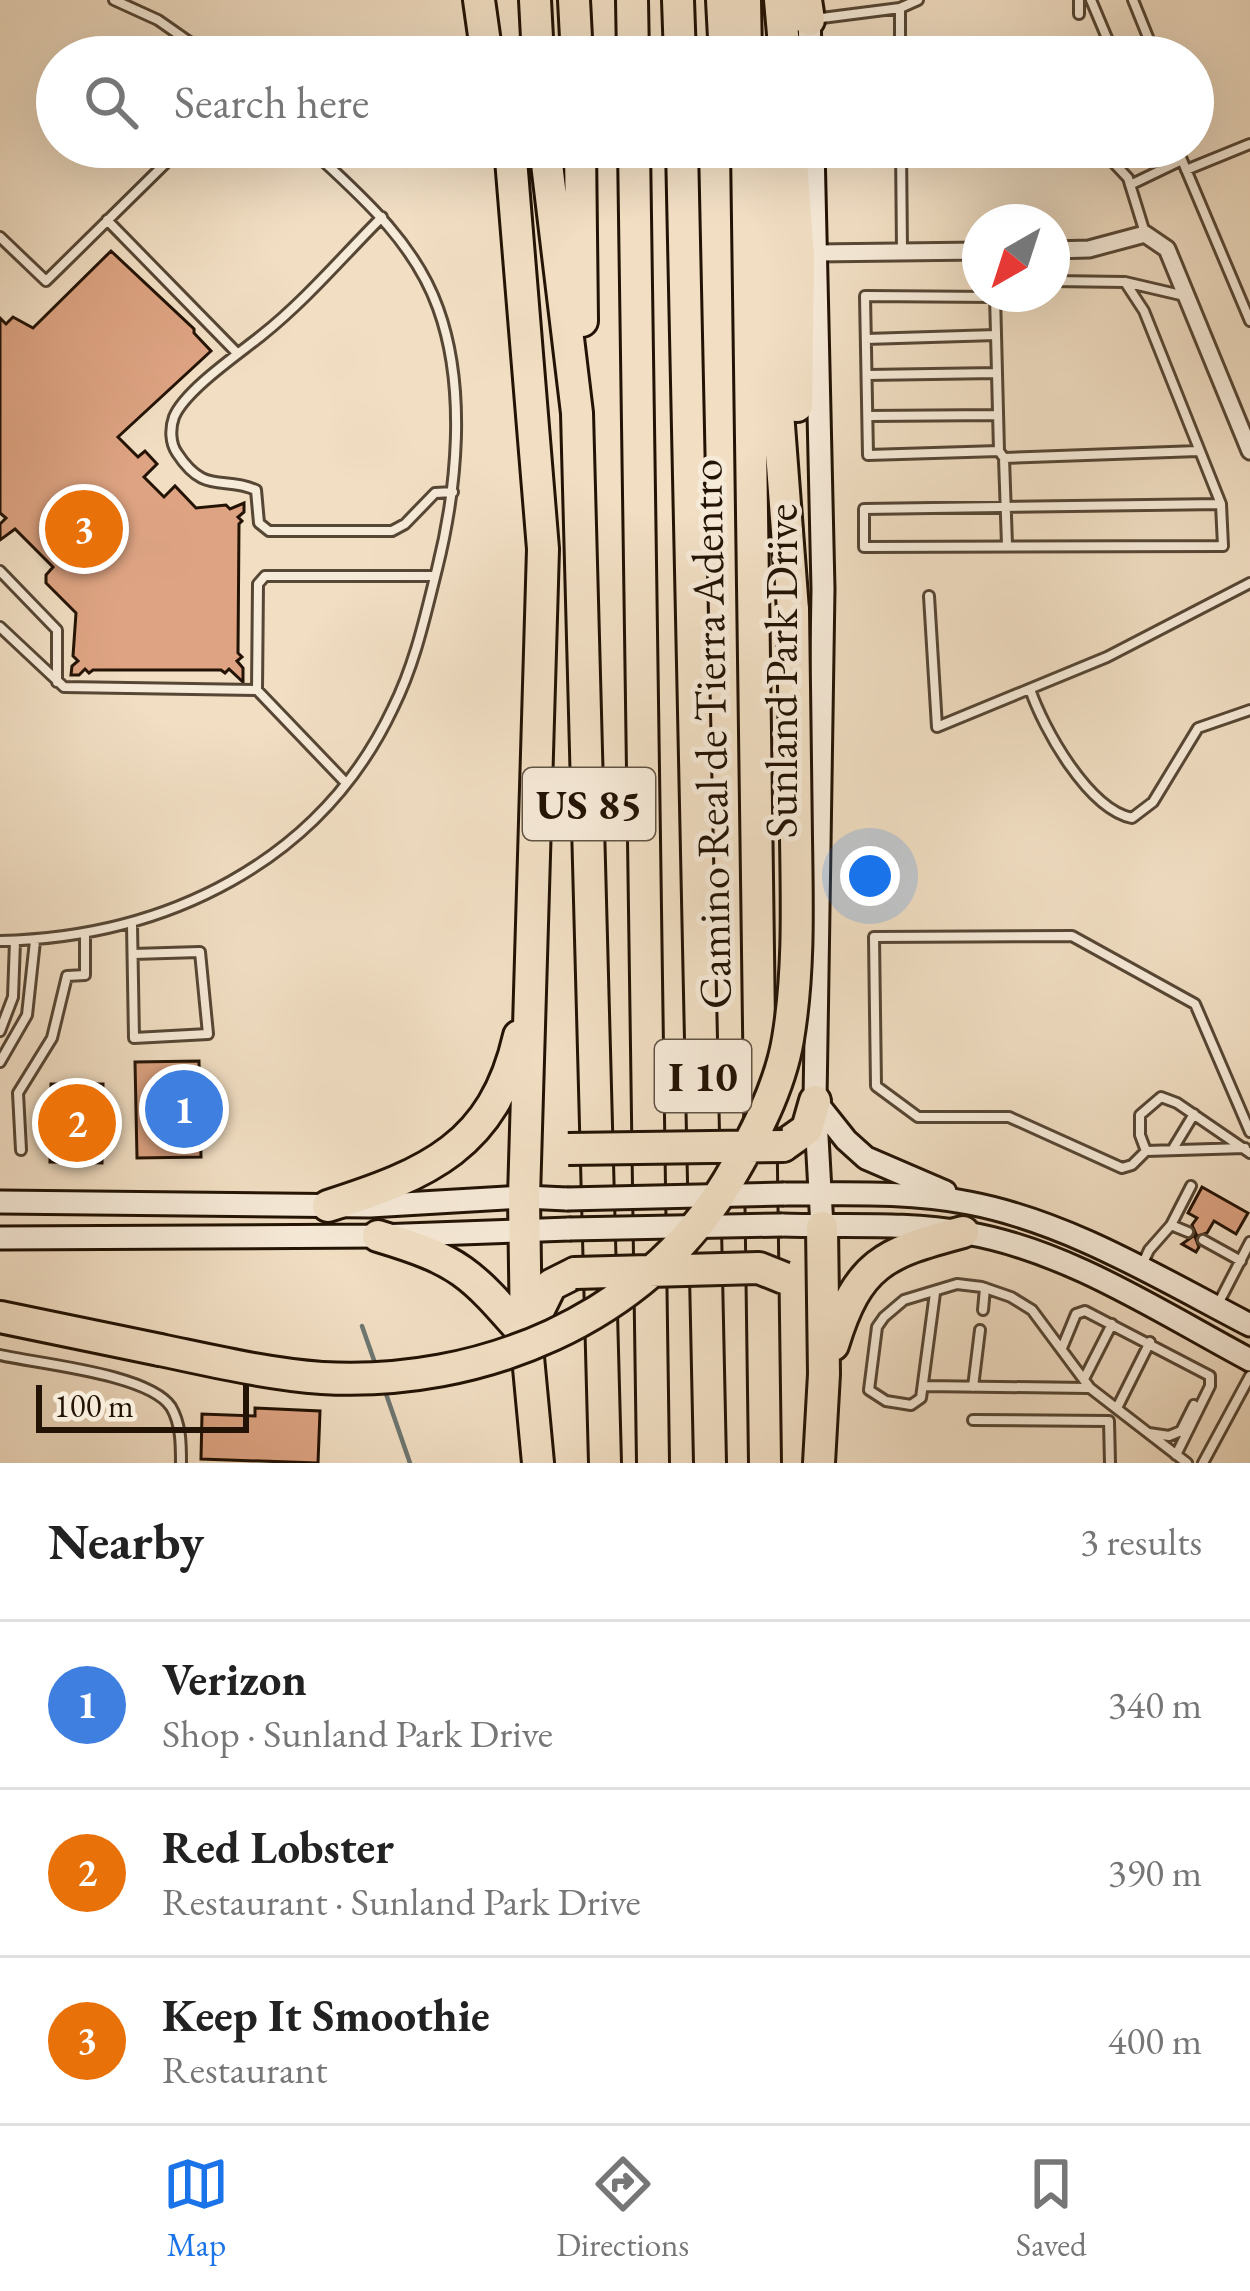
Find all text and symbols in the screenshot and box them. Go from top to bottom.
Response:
search box [36,36,1214,168]
icon: search [78,69,144,135]
text: Search here [174,73,369,131]
north arrow [962,204,1070,312]
street label: Camino Real de Tierra Adentro [676,458,744,1010]
pin: 3 [45,484,123,574]
street label: Sunland Park Drive [752,504,810,838]
road number: US 85 [523,768,655,840]
your location [840,846,900,906]
road number: I 10 [655,1040,751,1112]
pin: 1 [145,1064,223,1154]
pin: 2 [38,1078,116,1168]
scale bar [36,1379,249,1432]
text: 100 m [54,1384,134,1427]
text: Nearby [48,1508,204,1574]
text: 3 results [1080,1516,1202,1567]
text: Verizon [162,1650,307,1708]
text: 1 [77,1679,97,1730]
text: 340 m [1108,1679,1202,1730]
text: Shop · Sunland Park Drive [162,1708,553,1759]
text: Red Lobster [162,1818,394,1876]
text: 2 [77,1847,97,1898]
text: 390 m [1108,1847,1202,1898]
text: Restaurant · Sunland Park Drive [162,1876,641,1927]
text: Keep It Smoothie [162,1986,490,2044]
text: 3 [77,2015,97,2066]
text: 400 m [1108,2015,1202,2066]
text: Restaurant [162,2044,327,2095]
tab: Map [163,2151,229,2266]
tab: Directions [556,2151,689,2266]
tab: Saved [1016,2151,1087,2266]

